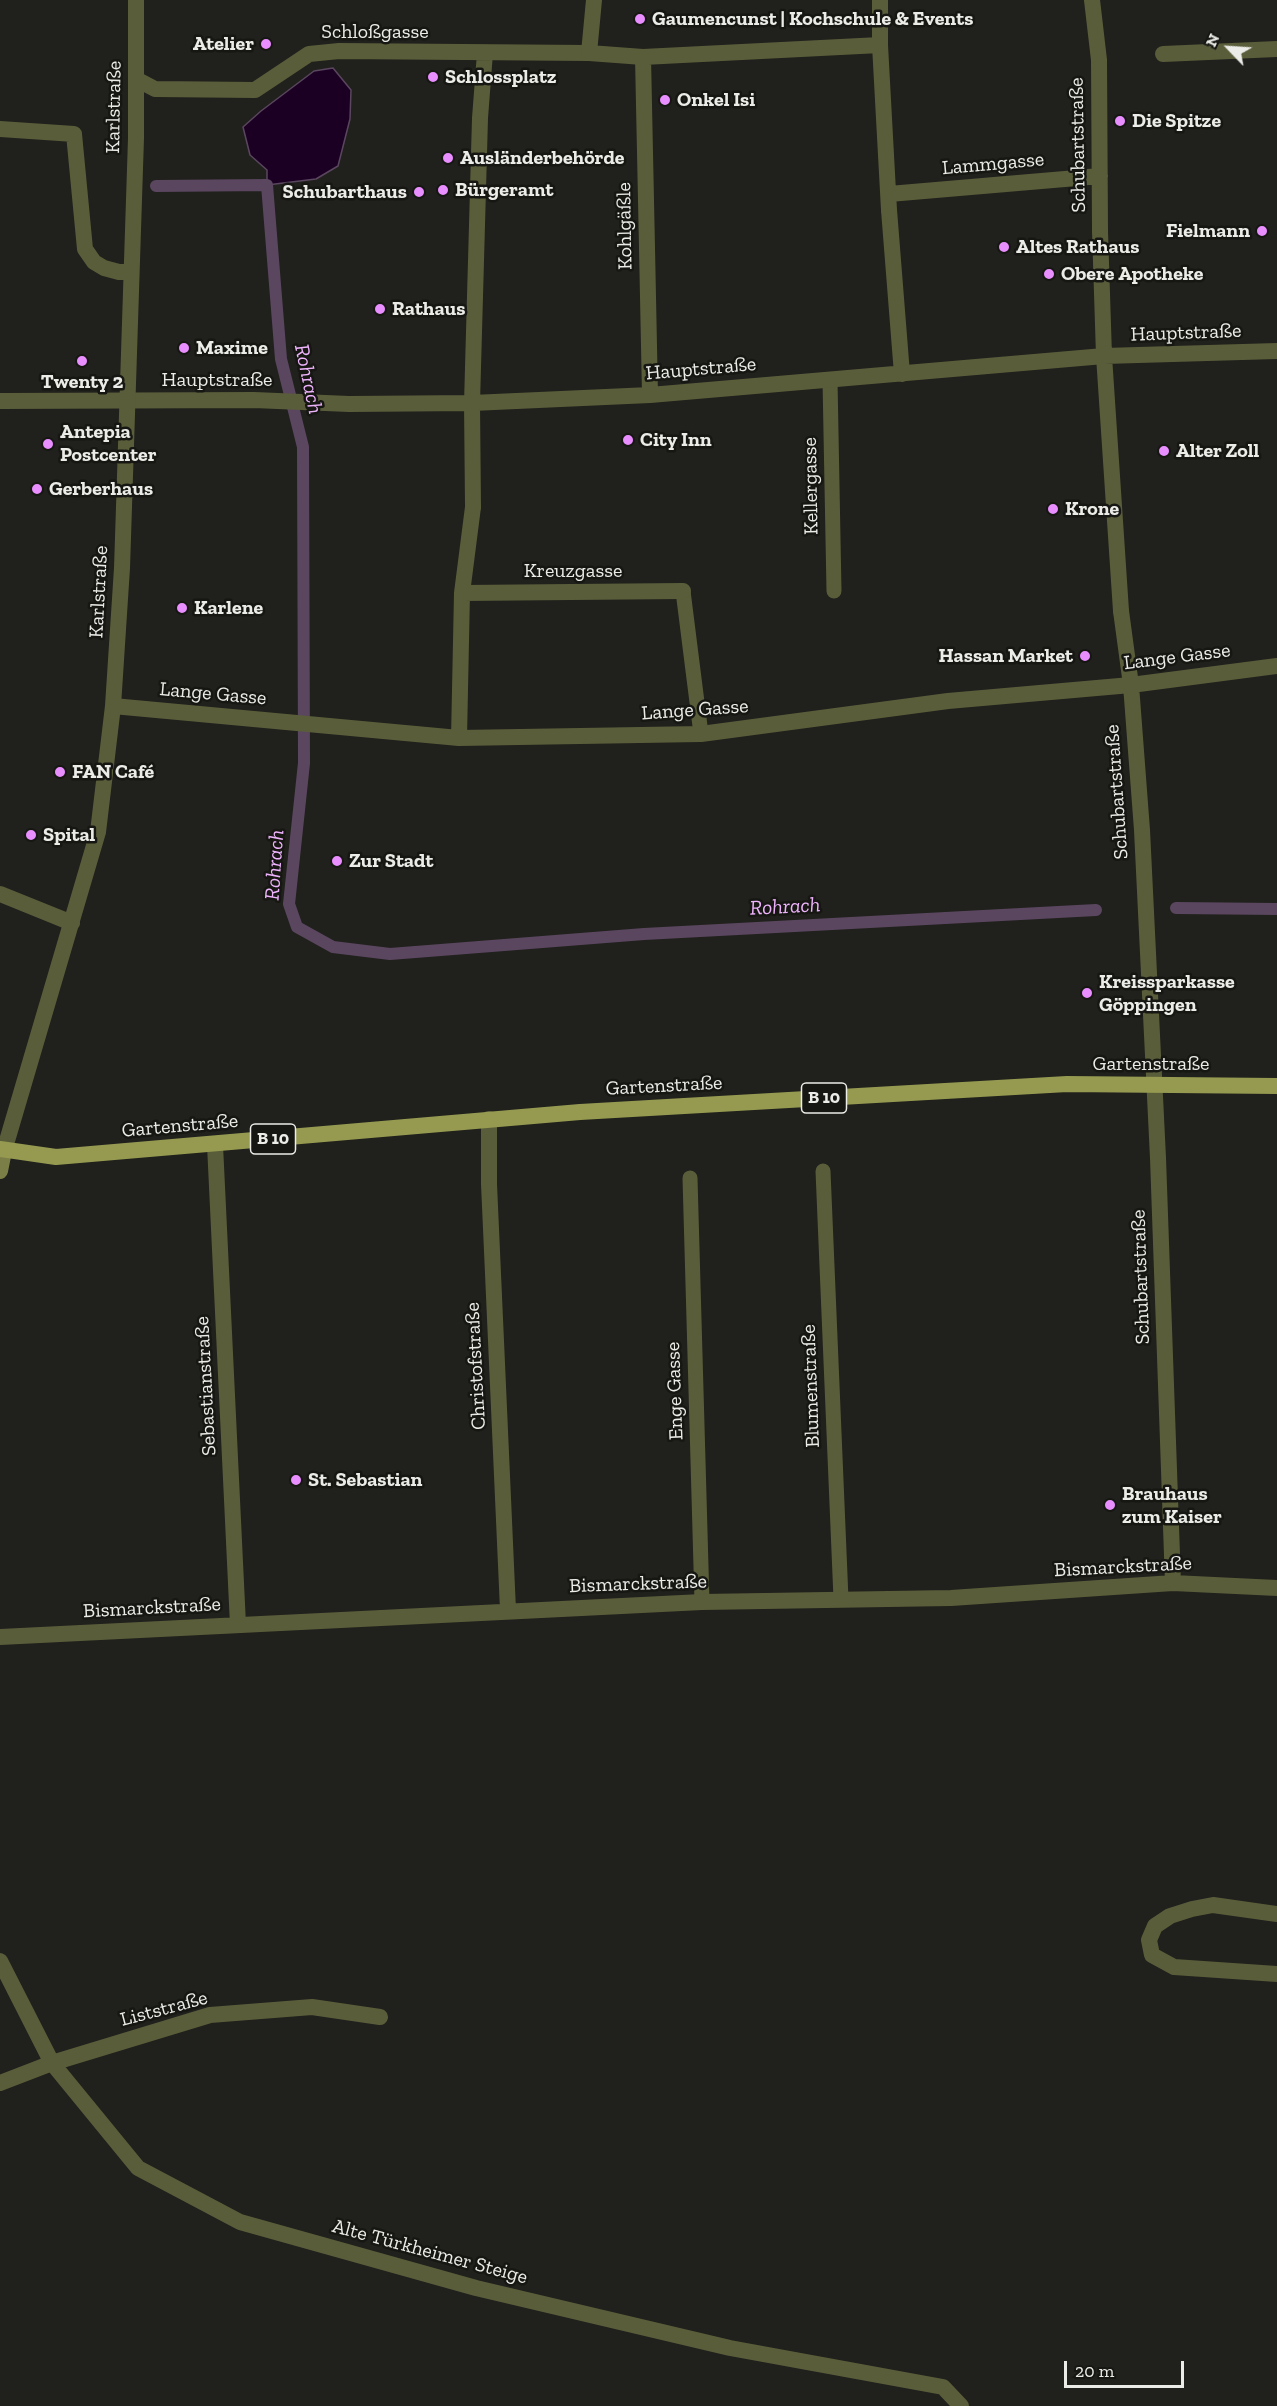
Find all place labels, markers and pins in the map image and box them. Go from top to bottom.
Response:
place label: Gaumencunst | Kochschule & Events [652,7,973,31]
marker: Gaumencunst | Kochschule & Events [633,12,647,26]
place label: Atelier [193,32,254,56]
marker: Atelier [259,37,273,51]
place label: Schlossplatz [445,65,556,89]
marker: Schlossplatz [426,70,440,84]
place label: Onkel Isi [677,88,755,112]
marker: Onkel Isi [658,93,672,107]
place label: Die Spitze [1132,109,1221,133]
marker: Die Spitze [1113,114,1127,128]
place label: Ausländerbehörde [460,146,624,170]
marker: Ausländerbehörde [441,151,455,165]
place label: Bürgeramt [455,178,553,202]
place label: Schubarthaus [283,180,407,204]
marker: Bürgeramt [436,183,450,197]
marker: Schubarthaus [412,185,426,199]
place label: Fielmann [1166,219,1250,243]
marker: Fielmann [1255,224,1269,238]
place label: Altes Rathaus [1016,235,1139,259]
marker: Altes Rathaus [997,240,1011,254]
place label: Obere Apotheke [1061,262,1203,286]
marker: Obere Apotheke [1042,267,1056,281]
place label: Rathaus [392,297,465,321]
marker: Rathaus [373,302,387,316]
place label: Maxime [196,336,268,360]
marker: Maxime [177,341,191,355]
marker: Twenty 2 [75,354,89,368]
place label: Twenty 2 [41,370,123,394]
place label: Antepia Postcenter [60,420,157,467]
place label: City Inn [640,428,712,452]
marker: City Inn [621,433,635,447]
marker: Antepia Postcenter [41,437,55,451]
place label: Alter Zoll [1176,439,1259,463]
marker: Alter Zoll [1157,444,1171,458]
place label: Gerberhaus [49,477,153,501]
marker: Gerberhaus [30,482,44,496]
place label: Krone [1065,497,1119,521]
marker: Krone [1046,502,1060,516]
place label: Karlene [194,596,263,620]
marker: Karlene [175,601,189,615]
place label: Hassan Market [939,644,1073,668]
marker: Hassan Market [1078,649,1092,663]
place label: FAN Café [72,760,154,784]
marker: FAN Café [53,765,67,779]
place label: Spital [43,823,95,847]
marker: Spital [24,828,38,842]
place label: Zur Stadt [349,849,433,873]
marker: Zur Stadt [330,854,344,868]
place label: Kreissparkasse Göppingen [1099,970,1235,1017]
marker: Kreissparkasse Göppingen [1080,986,1094,1000]
place label: St. Sebastian [308,1468,422,1492]
marker: St. Sebastian [289,1473,303,1487]
place label: Brauhaus zum Kaiser [1122,1482,1222,1529]
marker: Brauhaus zum Kaiser [1103,1498,1117,1512]

